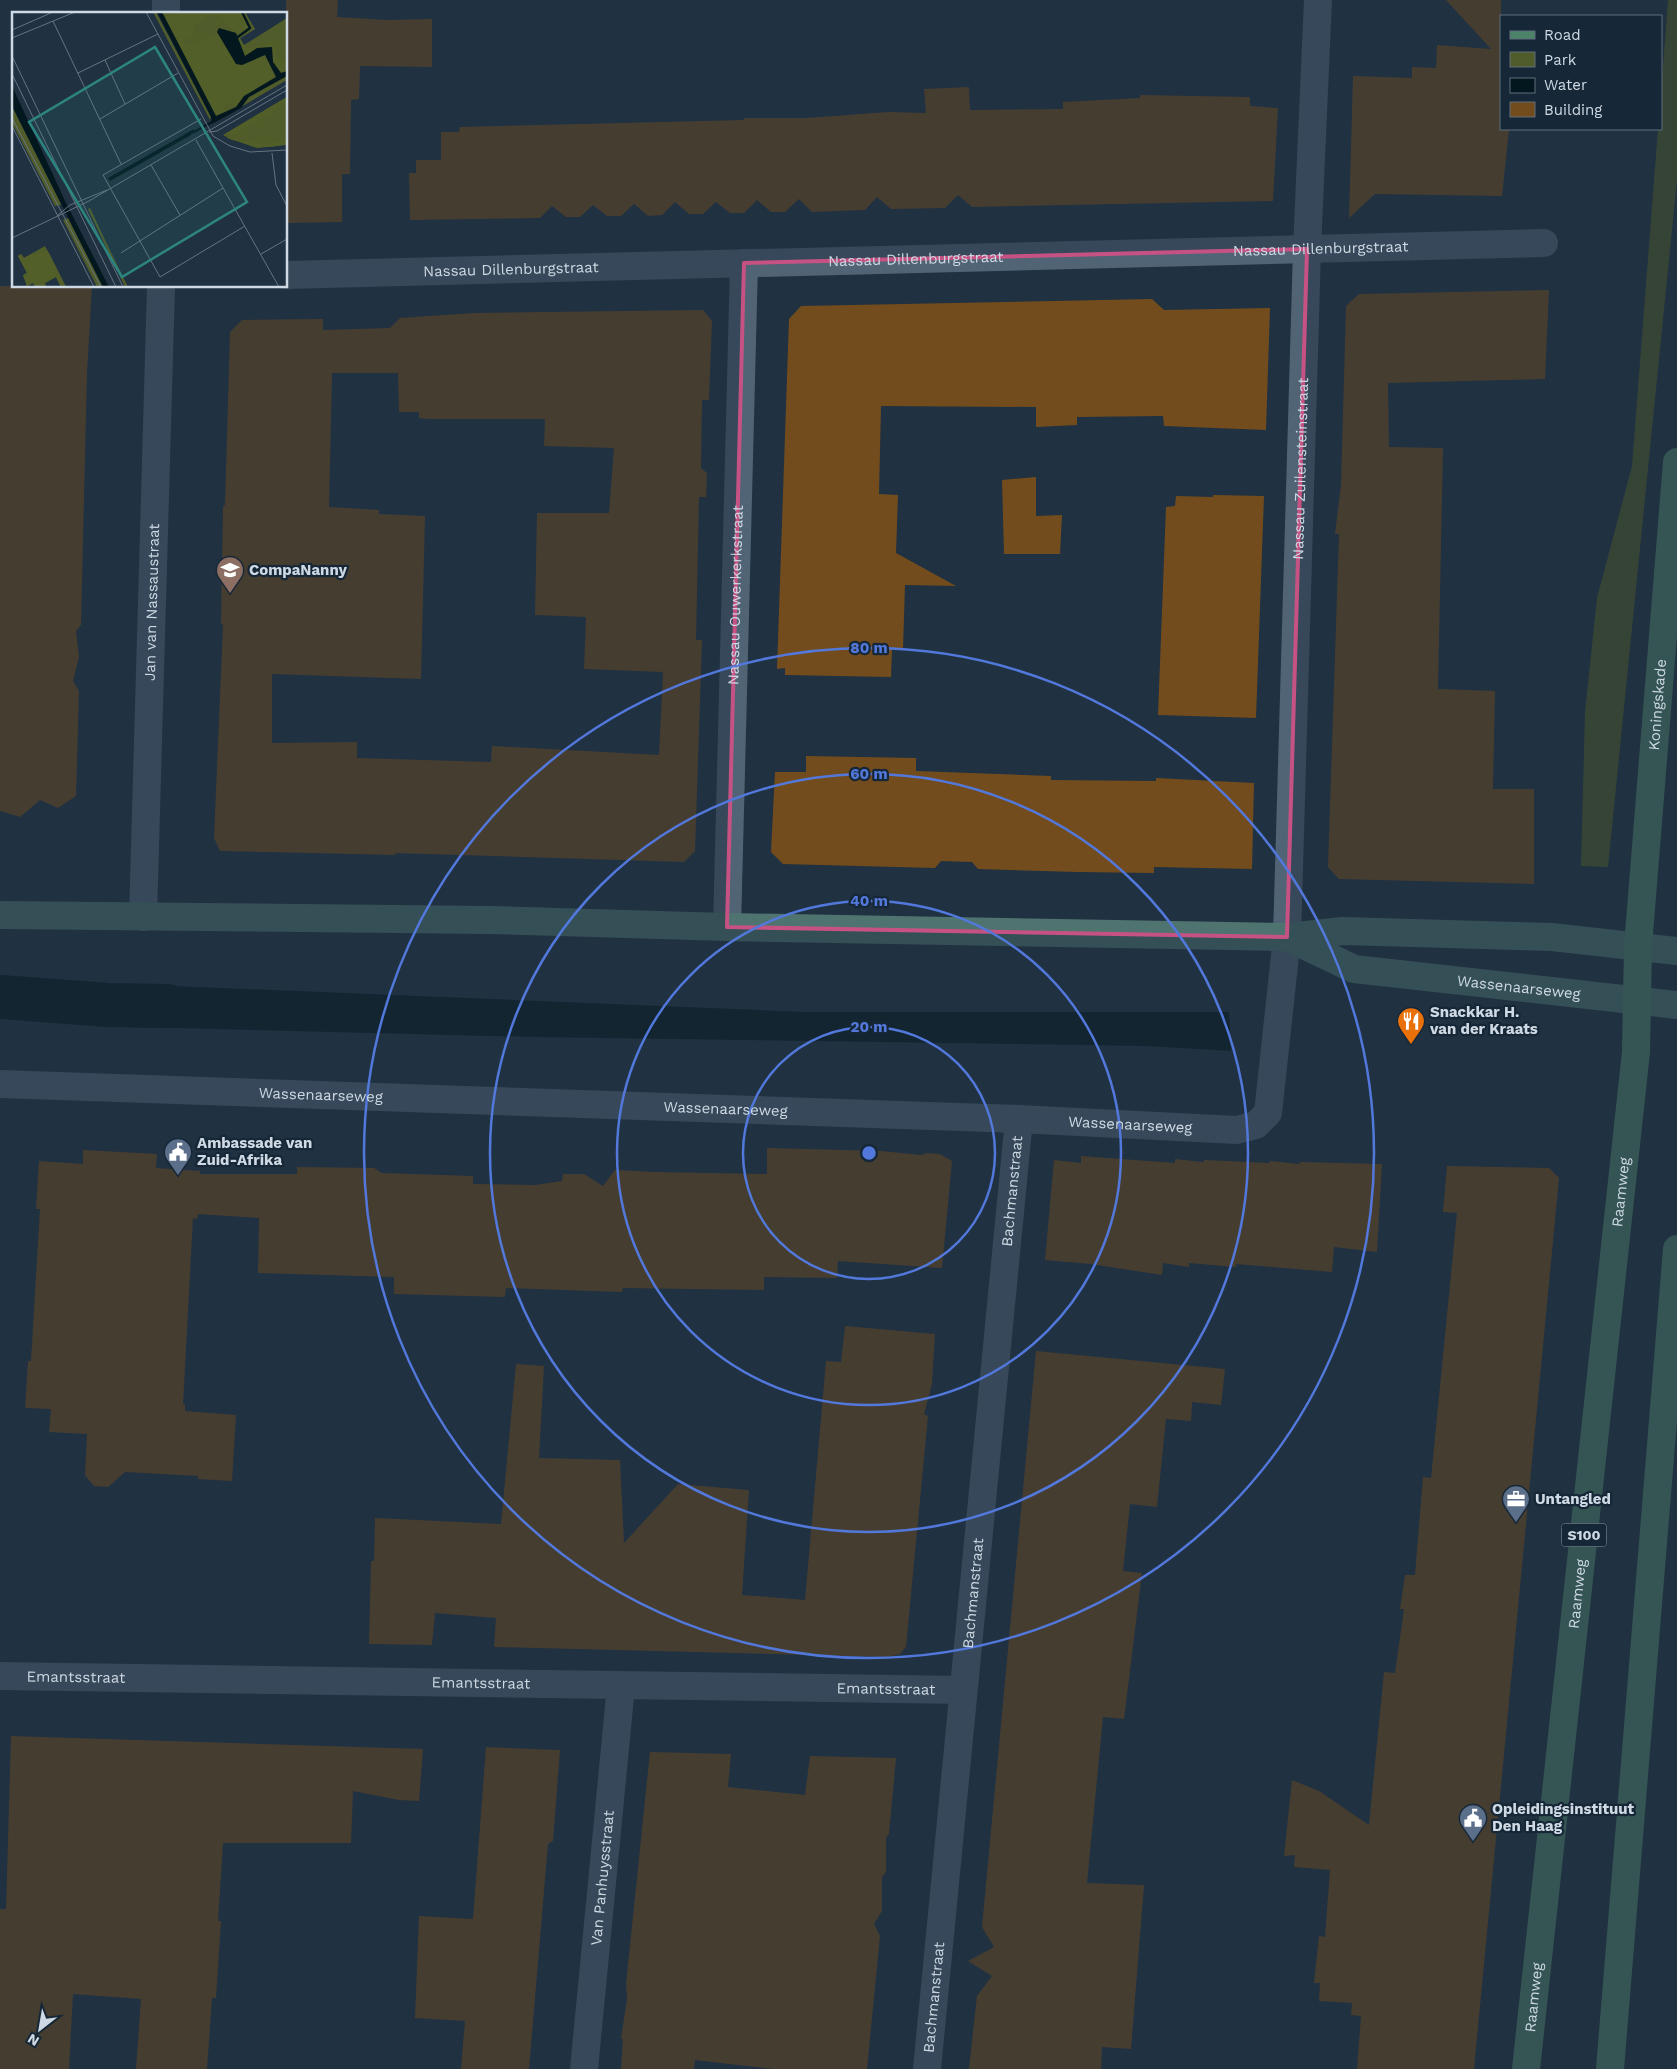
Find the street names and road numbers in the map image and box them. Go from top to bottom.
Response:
street label: Nassau Dillenburgstraat [1233,237,1409,260]
street label: Nassau Dillenburgstraat [828,248,1004,270]
street label: Nassau Dillenburgstraat [423,258,600,281]
street label: Nassau Zuilensteinstraat [1289,377,1312,560]
street label: Nassau Ouwerkerkstraat [724,504,747,685]
street label: Jan van Nassaustraat [141,522,163,681]
street label: Koningskade [1645,658,1670,751]
street label: Wassenaarseweg [1456,972,1581,1003]
street label: Wassenaarseweg [258,1084,383,1106]
street label: Wassenaarseweg [663,1098,788,1120]
street label: Wassenaarseweg [1068,1112,1193,1137]
street label: Bachmanstraat [998,1134,1026,1247]
street label: Raamweg [1608,1156,1634,1228]
road number: S100 [1562,1524,1606,1546]
street label: Bachmanstraat [959,1536,987,1649]
street label: Raamweg [1565,1558,1590,1630]
street label: Emantsstraat [26,1667,126,1687]
street label: Emantsstraat [431,1673,531,1693]
street label: Emantsstraat [836,1679,936,1699]
street label: Van Panhuysstraat [587,1809,618,1946]
street label: Bachmanstraat [920,1940,948,2054]
street label: Raamweg [1521,1962,1546,2033]

